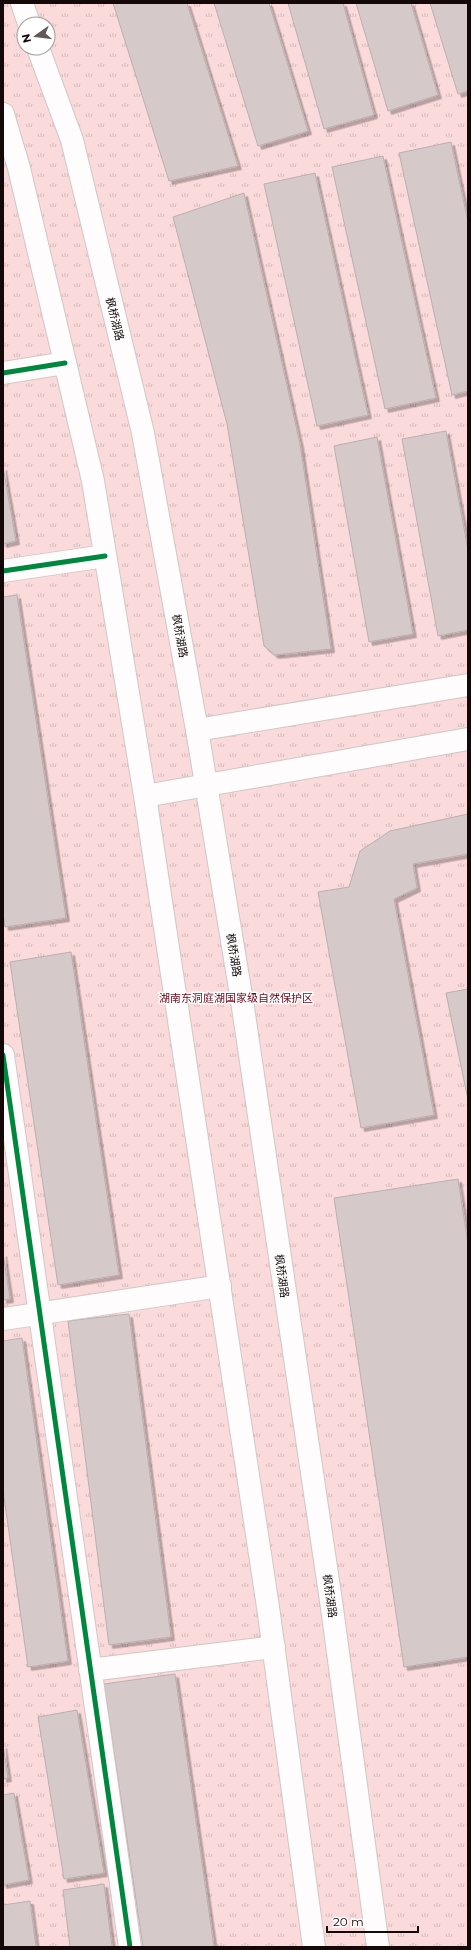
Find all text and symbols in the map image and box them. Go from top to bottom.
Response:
north arrow [16,16,56,56]
text: N [18,32,34,44]
street label: 枫桥湖路 [103,296,127,342]
street label: 枫桥湖路 [169,613,191,659]
street label: 枫桥湖路 [224,932,244,978]
park label: 湖南东洞庭湖国家级自然保护区 [159,991,313,1005]
street label: 枫桥湖路 [272,1253,292,1299]
street label: 枫桥湖路 [320,1573,340,1619]
scale bar [327,1908,418,1934]
text: 20 m [333,1914,364,1929]

